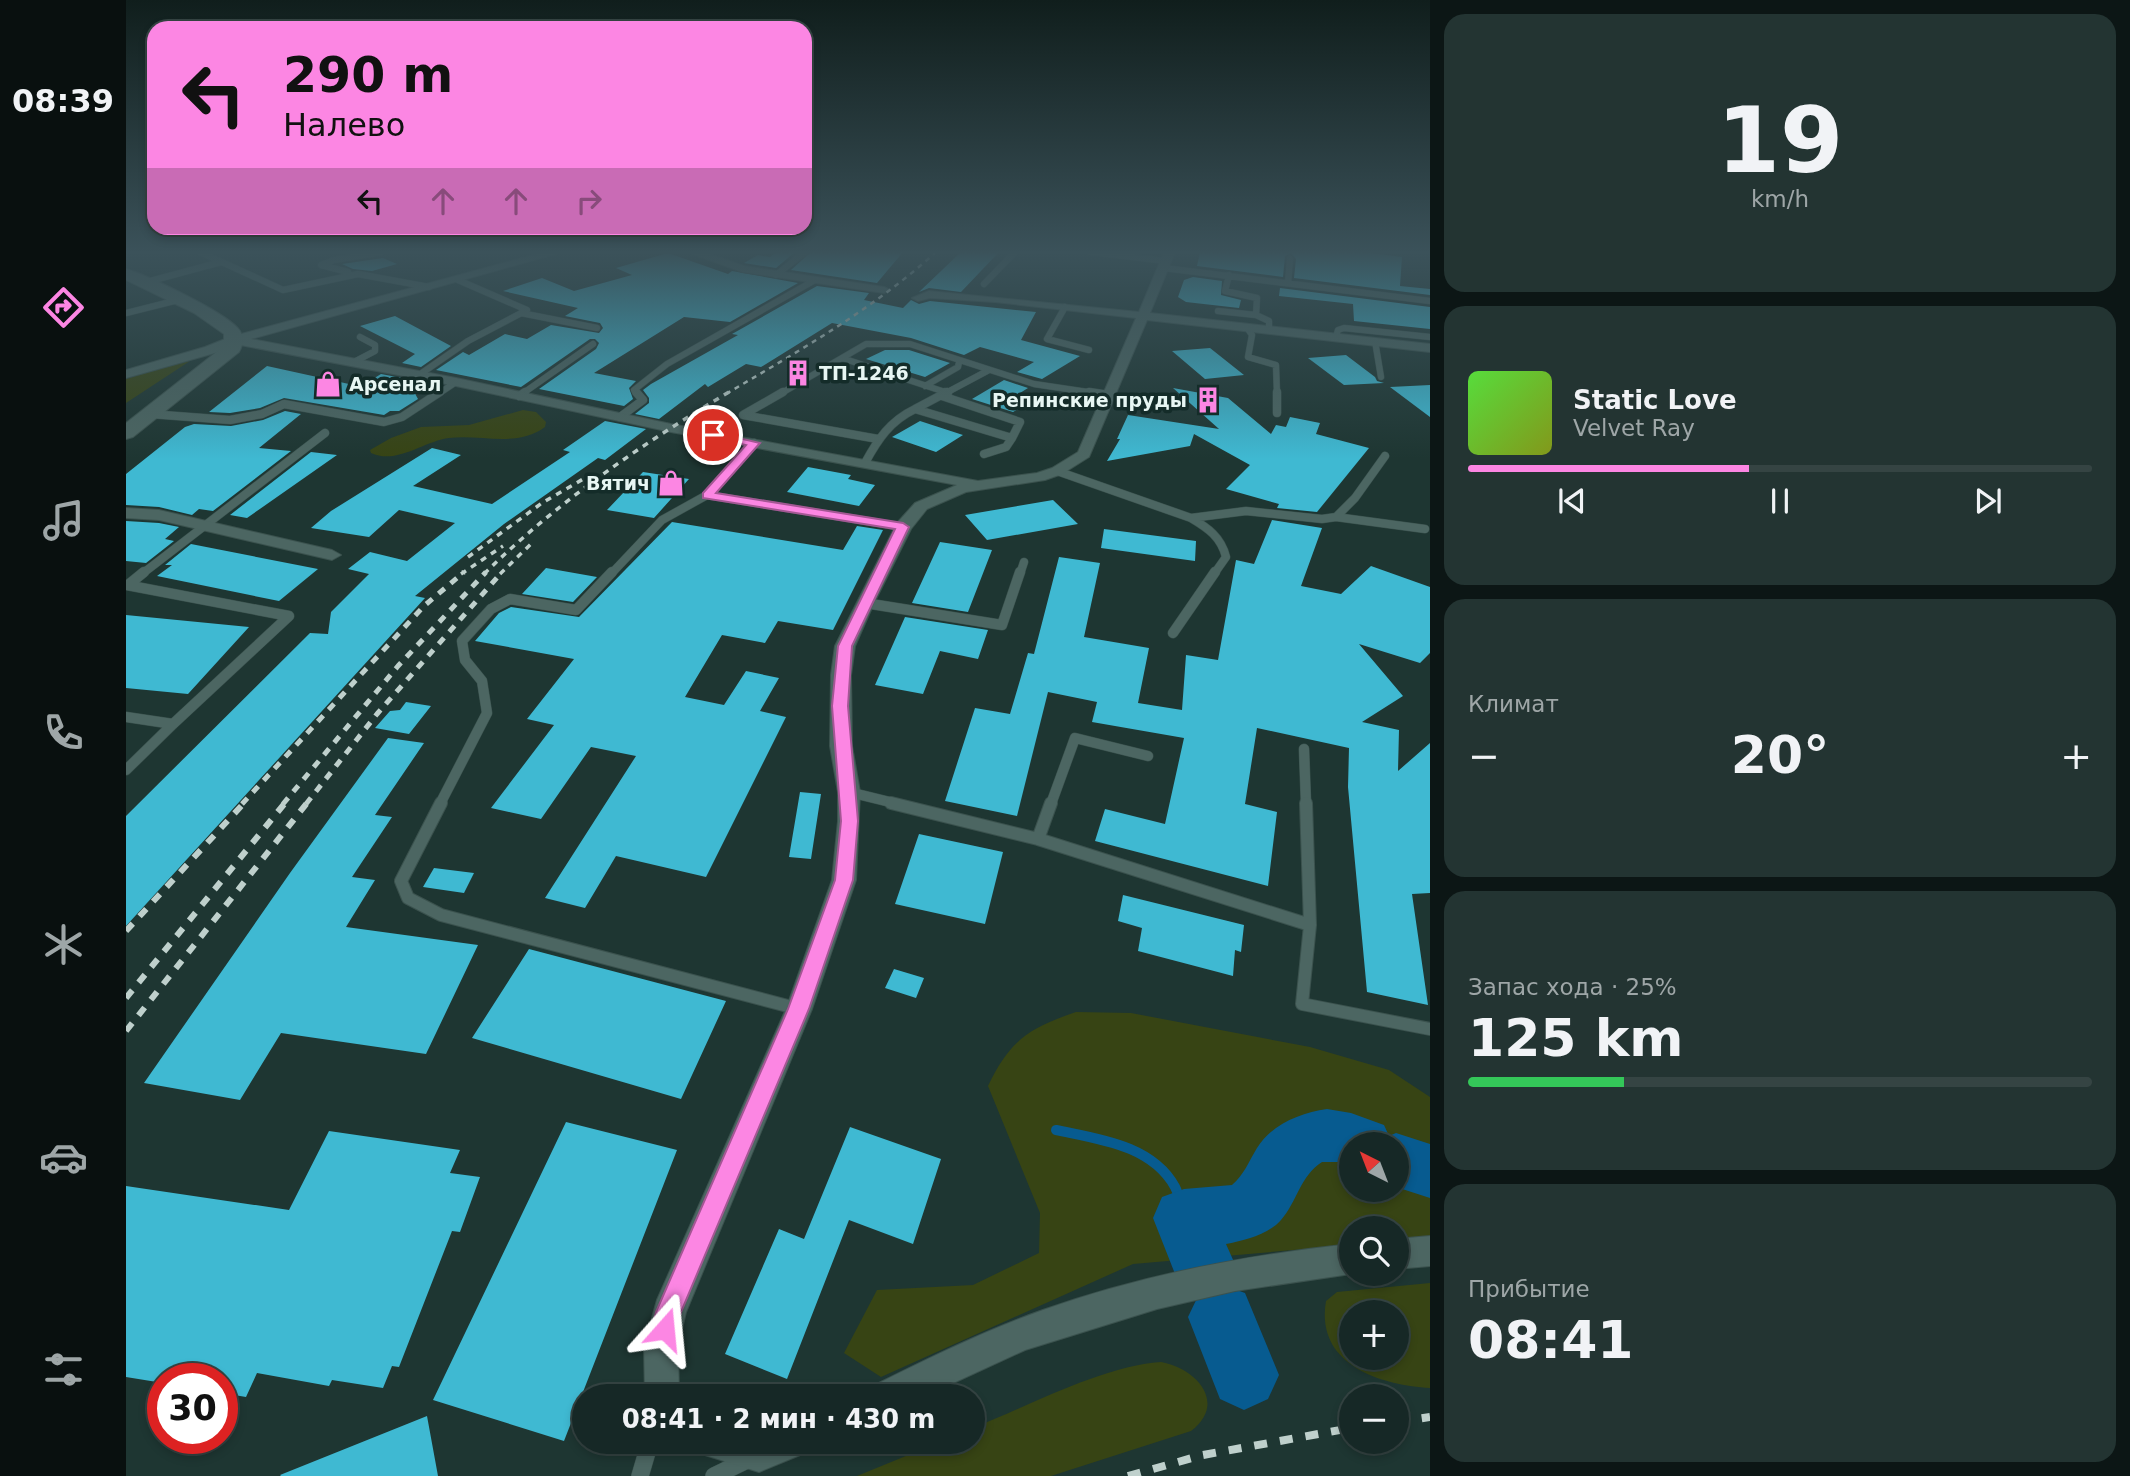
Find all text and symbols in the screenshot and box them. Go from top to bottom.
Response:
text: 290 m [283,47,453,104]
icon: left [168,49,259,140]
text: 08:39 [12,82,114,120]
text: 19 [1717,88,1843,193]
text: Налево [283,106,405,144]
icon: left [351,182,389,220]
icon: ahead [424,182,462,220]
icon: ahead [497,182,535,220]
icon: right [570,182,608,220]
text: km/h [1751,186,1809,212]
icon: directions [39,283,88,332]
building icon: ТП-1246 [783,358,813,388]
place label: ТП-1246 [819,362,909,384]
shop icon: Арсенал [313,369,343,399]
place label: Арсенал [349,373,441,395]
building icon: Репинские пруды [1193,385,1223,415]
text: Static Love [1573,385,1737,415]
place label: Репинские пруды [992,389,1187,411]
pin [683,405,743,465]
text: Velvet Ray [1573,415,1695,441]
icon: arrive [694,416,732,454]
shop icon: Вятич [656,468,686,498]
place label: Вятич [586,472,650,494]
icon: previous [1553,482,1591,520]
icon: pause [1761,482,1799,520]
icon: next [1969,482,2007,520]
icon: music [39,496,88,545]
text: Климат [1468,691,1559,717]
icon: phone [39,708,88,757]
text: 20° [1731,725,1829,785]
text: − [1468,734,1500,778]
text: + [2060,734,2092,778]
icon: climate [39,920,88,969]
text: Запас хода · 25% [1468,974,1677,1000]
text: 125 km [1468,1008,1683,1068]
north arrow [1339,1132,1409,1202]
map controls [1339,1132,1409,1454]
icon: car [39,1133,88,1182]
button: search [1339,1216,1409,1286]
text: Прибытие [1468,1276,1590,1302]
position arrow [628,1292,702,1366]
button: + [1339,1300,1409,1370]
text: 08:41 [1468,1310,1634,1370]
icon: filters [39,1345,88,1394]
speed limit sign: 30 [147,1363,238,1454]
button: − [1339,1384,1409,1454]
text: 08:41 · 2 мин · 430 m [622,1404,935,1434]

